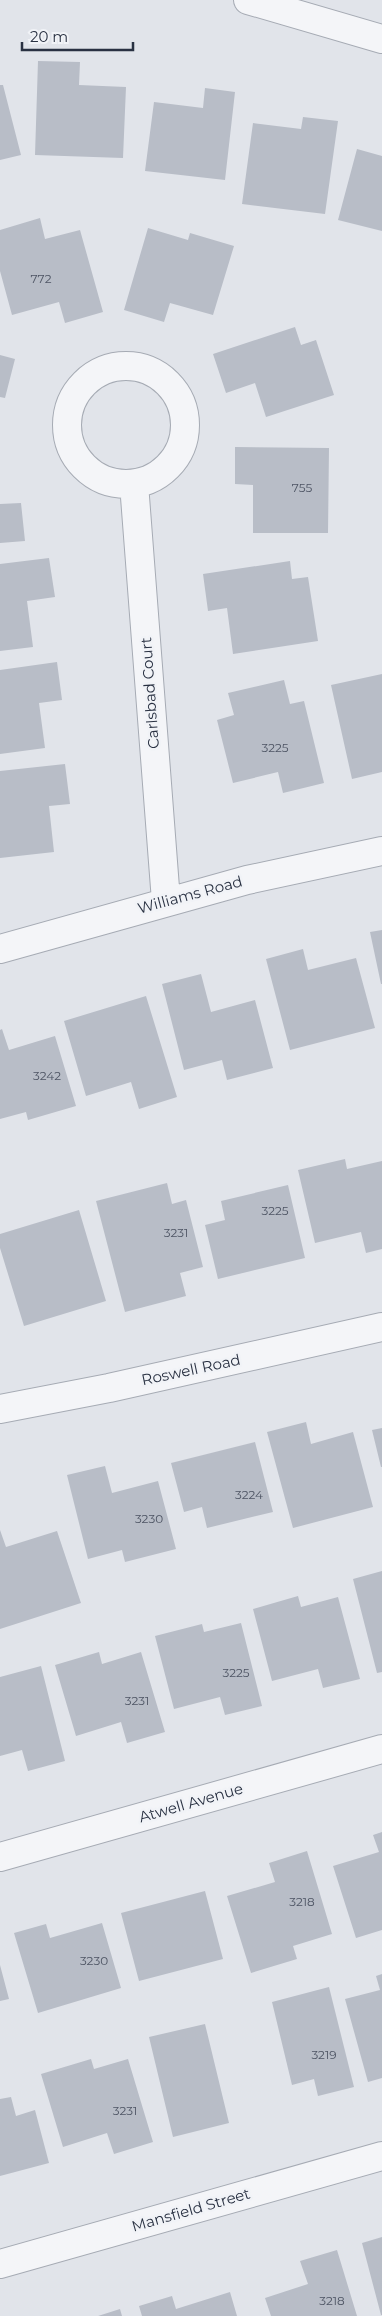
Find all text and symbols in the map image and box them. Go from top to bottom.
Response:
scale bar [22,20,134,52]
text: 20 m [30,27,68,46]
house number: 772 [31,271,52,286]
house number: 755 [292,480,312,495]
street label: Carlsbad Court [136,637,163,749]
house number: 3225 [261,740,289,755]
street label: Williams Road [135,871,244,918]
house number: 3242 [33,1068,61,1083]
house number: 3225 [261,1203,289,1218]
house number: 3231 [164,1225,188,1240]
street label: Roswell Road [140,1350,242,1389]
house number: 3224 [235,1487,263,1502]
house number: 3230 [135,1511,163,1526]
house number: 3225 [222,1665,250,1680]
house number: 3231 [125,1693,149,1708]
street label: Atwell Avenue [137,1779,245,1826]
house number: 3218 [289,1894,315,1909]
house number: 3230 [80,1953,108,1968]
house number: 3219 [311,2047,337,2062]
house number: 3231 [113,2103,137,2118]
street label: Mansfield Street [129,2184,252,2236]
house number: 3218 [319,2293,345,2308]

